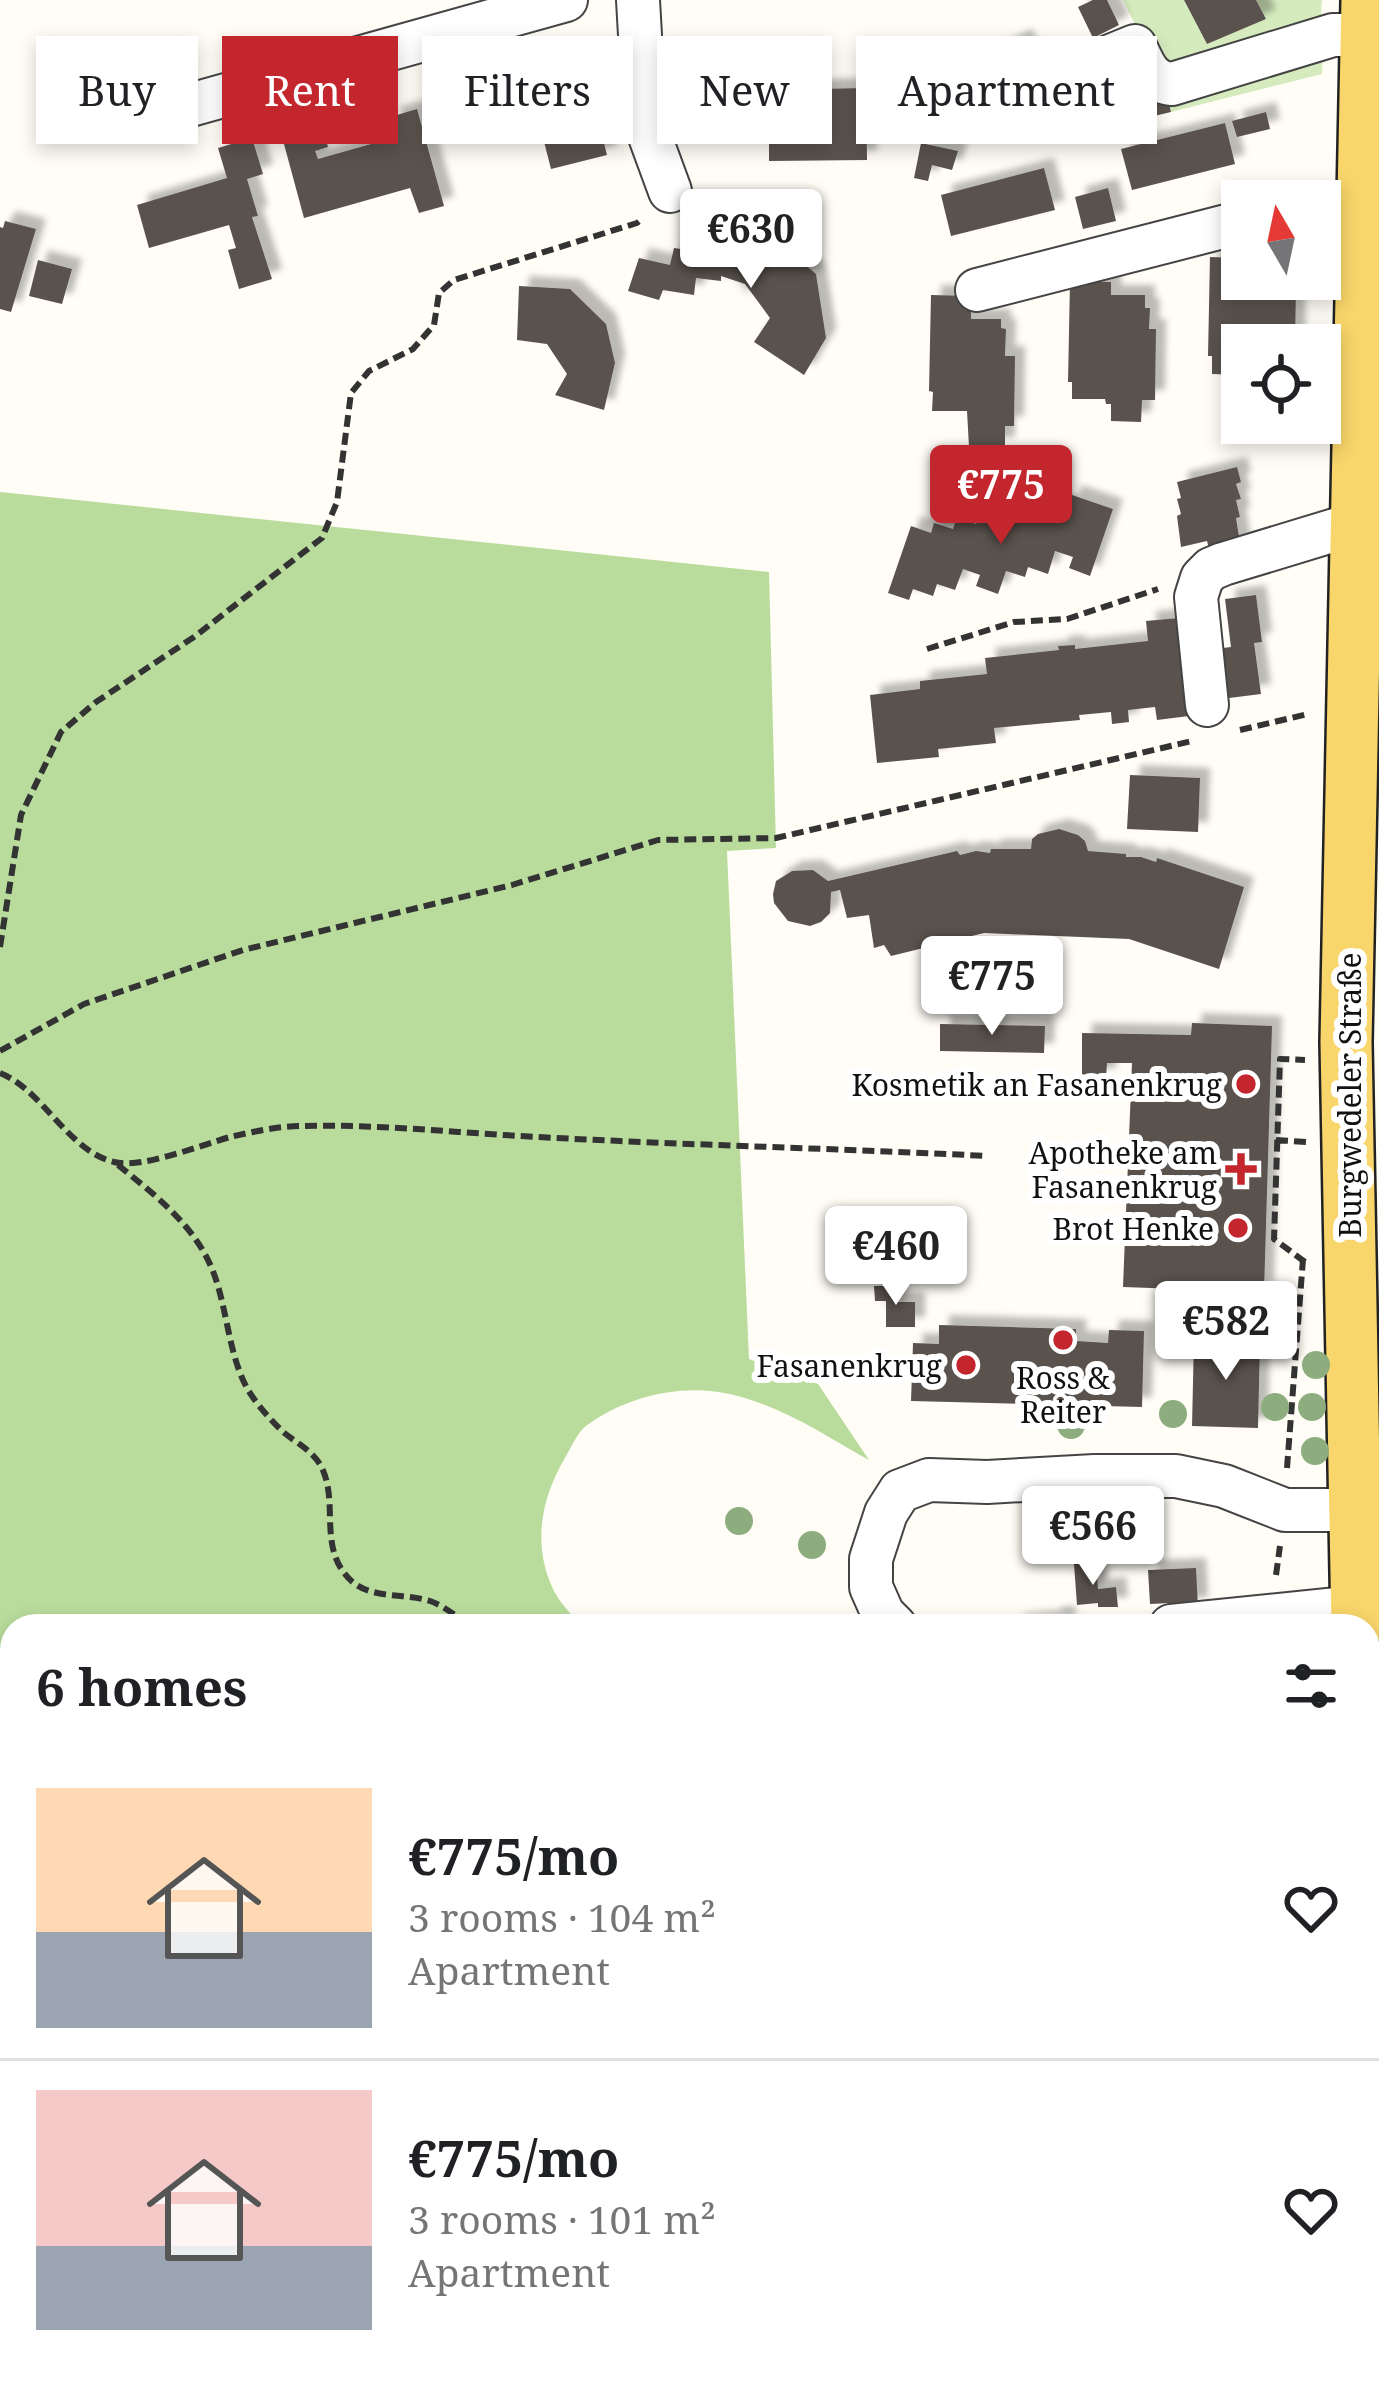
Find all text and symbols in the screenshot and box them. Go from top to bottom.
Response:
chip: Buy [36,36,198,144]
chip: Rent [222,36,398,144]
chip: Filters [422,36,633,144]
chip: New [657,36,832,144]
chip: Apartment [856,36,1157,144]
north arrow [1221,180,1341,300]
map controls [1221,180,1341,444]
pin: €630 [680,189,822,291]
text: €630 [707,201,795,254]
button: locate [1221,324,1341,444]
pin: €775 [930,445,1072,547]
text: €775 [957,457,1045,510]
pin: €775 [921,936,1063,1038]
text: €775 [948,948,1036,1001]
street label: Burgwedeler Straße [1329,952,1370,1238]
place label: Kosmetik an Fasanenkrug [851,1064,1222,1105]
marker: Kosmetik an Fasanenkrug [1233,1071,1259,1097]
place label: Apotheke am Fasanenkrug [1028,1132,1217,1207]
marker: Apotheke am Fasanenkrug [1228,1156,1254,1182]
pin: €460 [825,1206,967,1308]
place label: Brot Henke [1052,1208,1214,1249]
marker: Brot Henke [1225,1215,1251,1241]
text: €460 [852,1218,940,1271]
pin: €582 [1155,1281,1297,1383]
text: €582 [1182,1293,1270,1346]
marker: Ross & Reiter [1050,1327,1076,1353]
place label: Fasanenkrug [757,1345,942,1386]
marker: Fasanenkrug [953,1352,979,1378]
place label: Ross & Reiter [1016,1357,1110,1432]
pin: €566 [1022,1486,1164,1588]
text: €566 [1049,1498,1137,1551]
text: 6 homes [36,1651,247,1721]
icon: filters [1278,1653,1344,1719]
text: €775/mo [408,1820,619,1890]
icon: home [132,1836,276,1980]
icon: heart [1278,1875,1344,1941]
text: 3 rooms · 104 m² [408,1890,716,1943]
text: Apartment [408,1943,610,1996]
text: €775/mo [408,2122,619,2192]
icon: home [132,2138,276,2282]
icon: heart [1278,2177,1344,2243]
text: 3 rooms · 101 m² [408,2192,716,2245]
text: Apartment [408,2245,610,2298]

